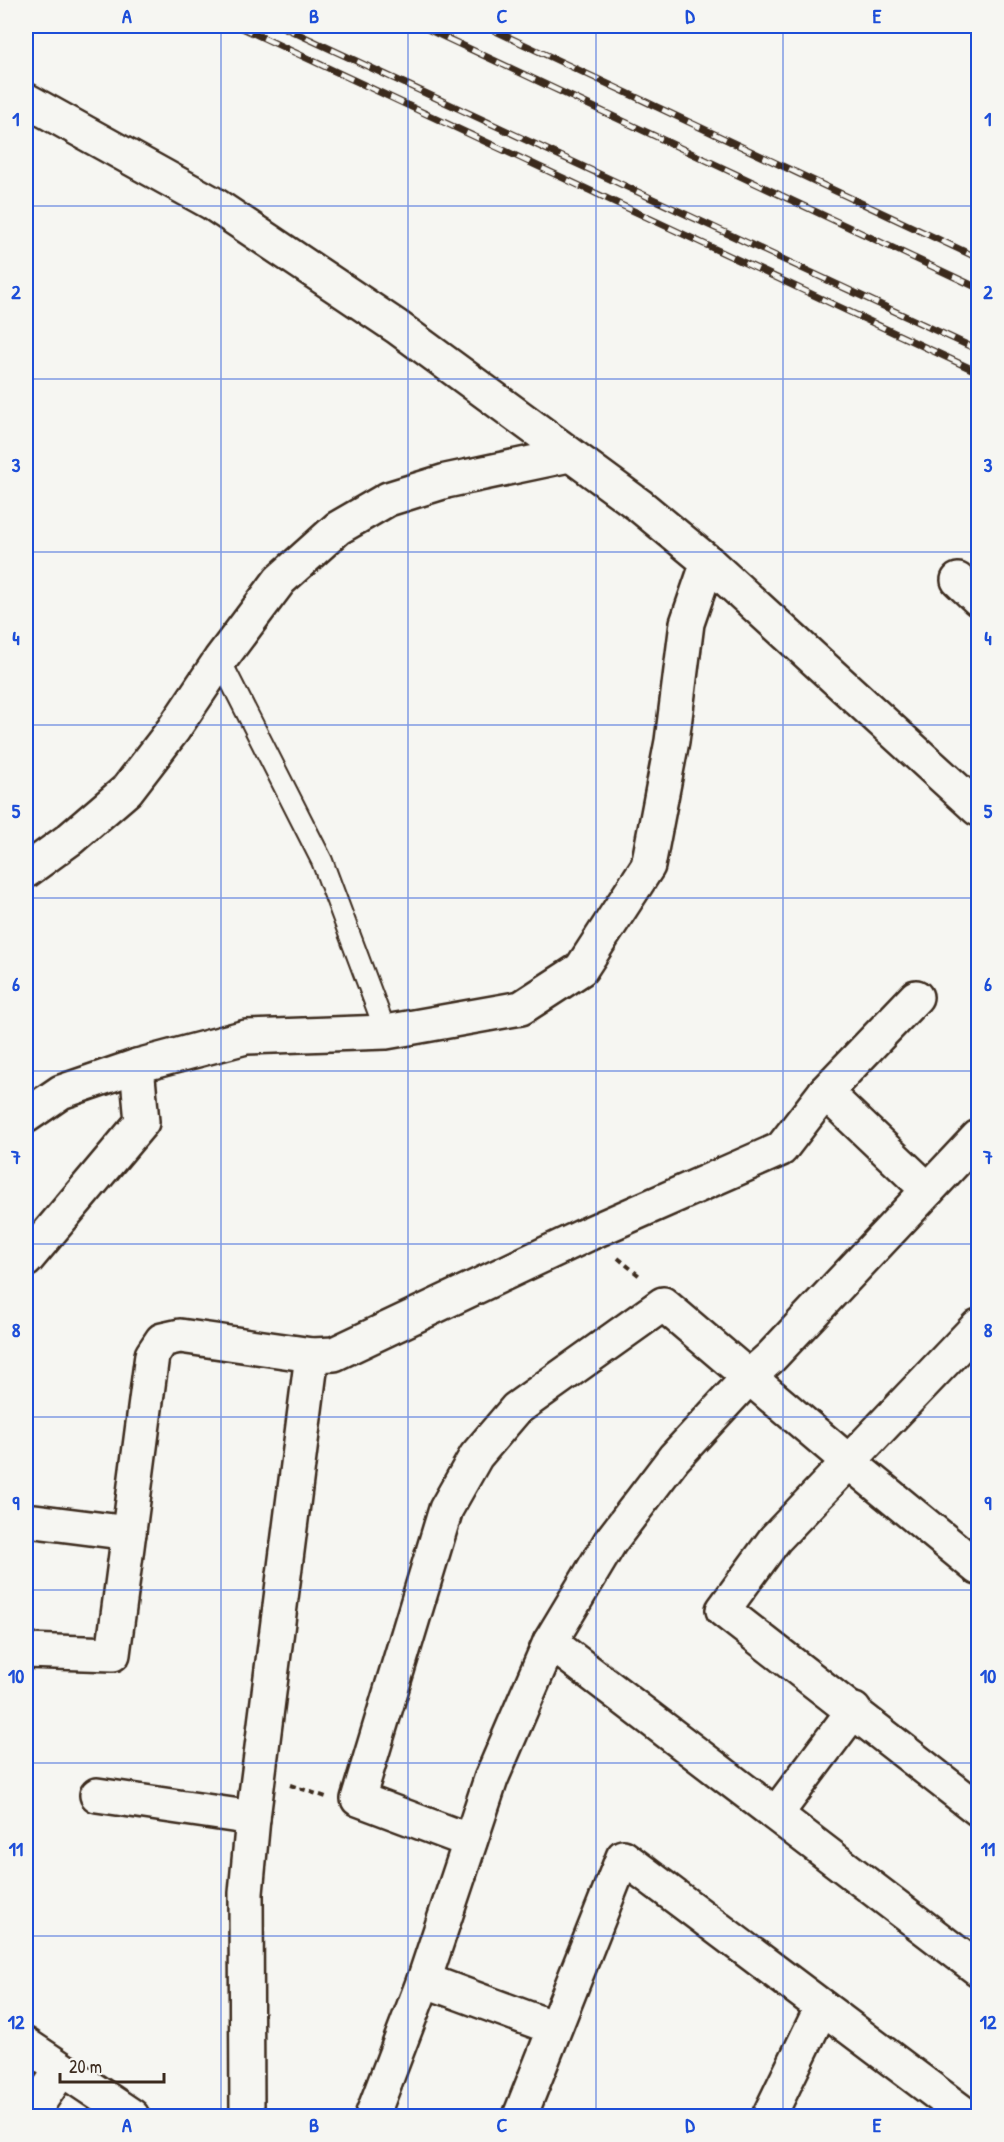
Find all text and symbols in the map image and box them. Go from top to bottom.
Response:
text: A [122,2,132,29]
text: B [309,2,319,29]
text: C [497,2,508,29]
text: D [685,2,695,29]
text: E [873,2,882,29]
text: 1 [12,105,20,132]
text: 1 [984,105,992,132]
text: 2 [11,278,21,305]
text: 2 [983,278,993,305]
text: 3 [12,451,21,478]
text: 3 [984,451,993,478]
text: 4 [12,624,20,651]
text: 4 [984,624,992,651]
text: 5 [12,797,21,824]
text: 5 [984,797,993,824]
text: 6 [12,970,20,997]
text: 6 [984,970,992,997]
text: 7 [10,1143,21,1170]
text: 7 [982,1143,993,1170]
text: 8 [12,1316,21,1343]
text: 8 [984,1316,993,1343]
text: 9 [12,1489,20,1516]
text: 9 [984,1489,992,1516]
text: 10 [8,1662,24,1689]
text: 10 [980,1662,996,1689]
text: 11 [9,1835,23,1862]
text: 11 [981,1835,995,1862]
text: 12 [8,2008,25,2035]
text: 12 [980,2008,997,2035]
scale bar [60,2046,164,2084]
text: 20 m [69,2054,102,2079]
text: A [122,2111,132,2138]
text: B [309,2111,319,2138]
text: C [497,2111,508,2138]
text: D [685,2111,695,2138]
text: E [873,2111,882,2138]

